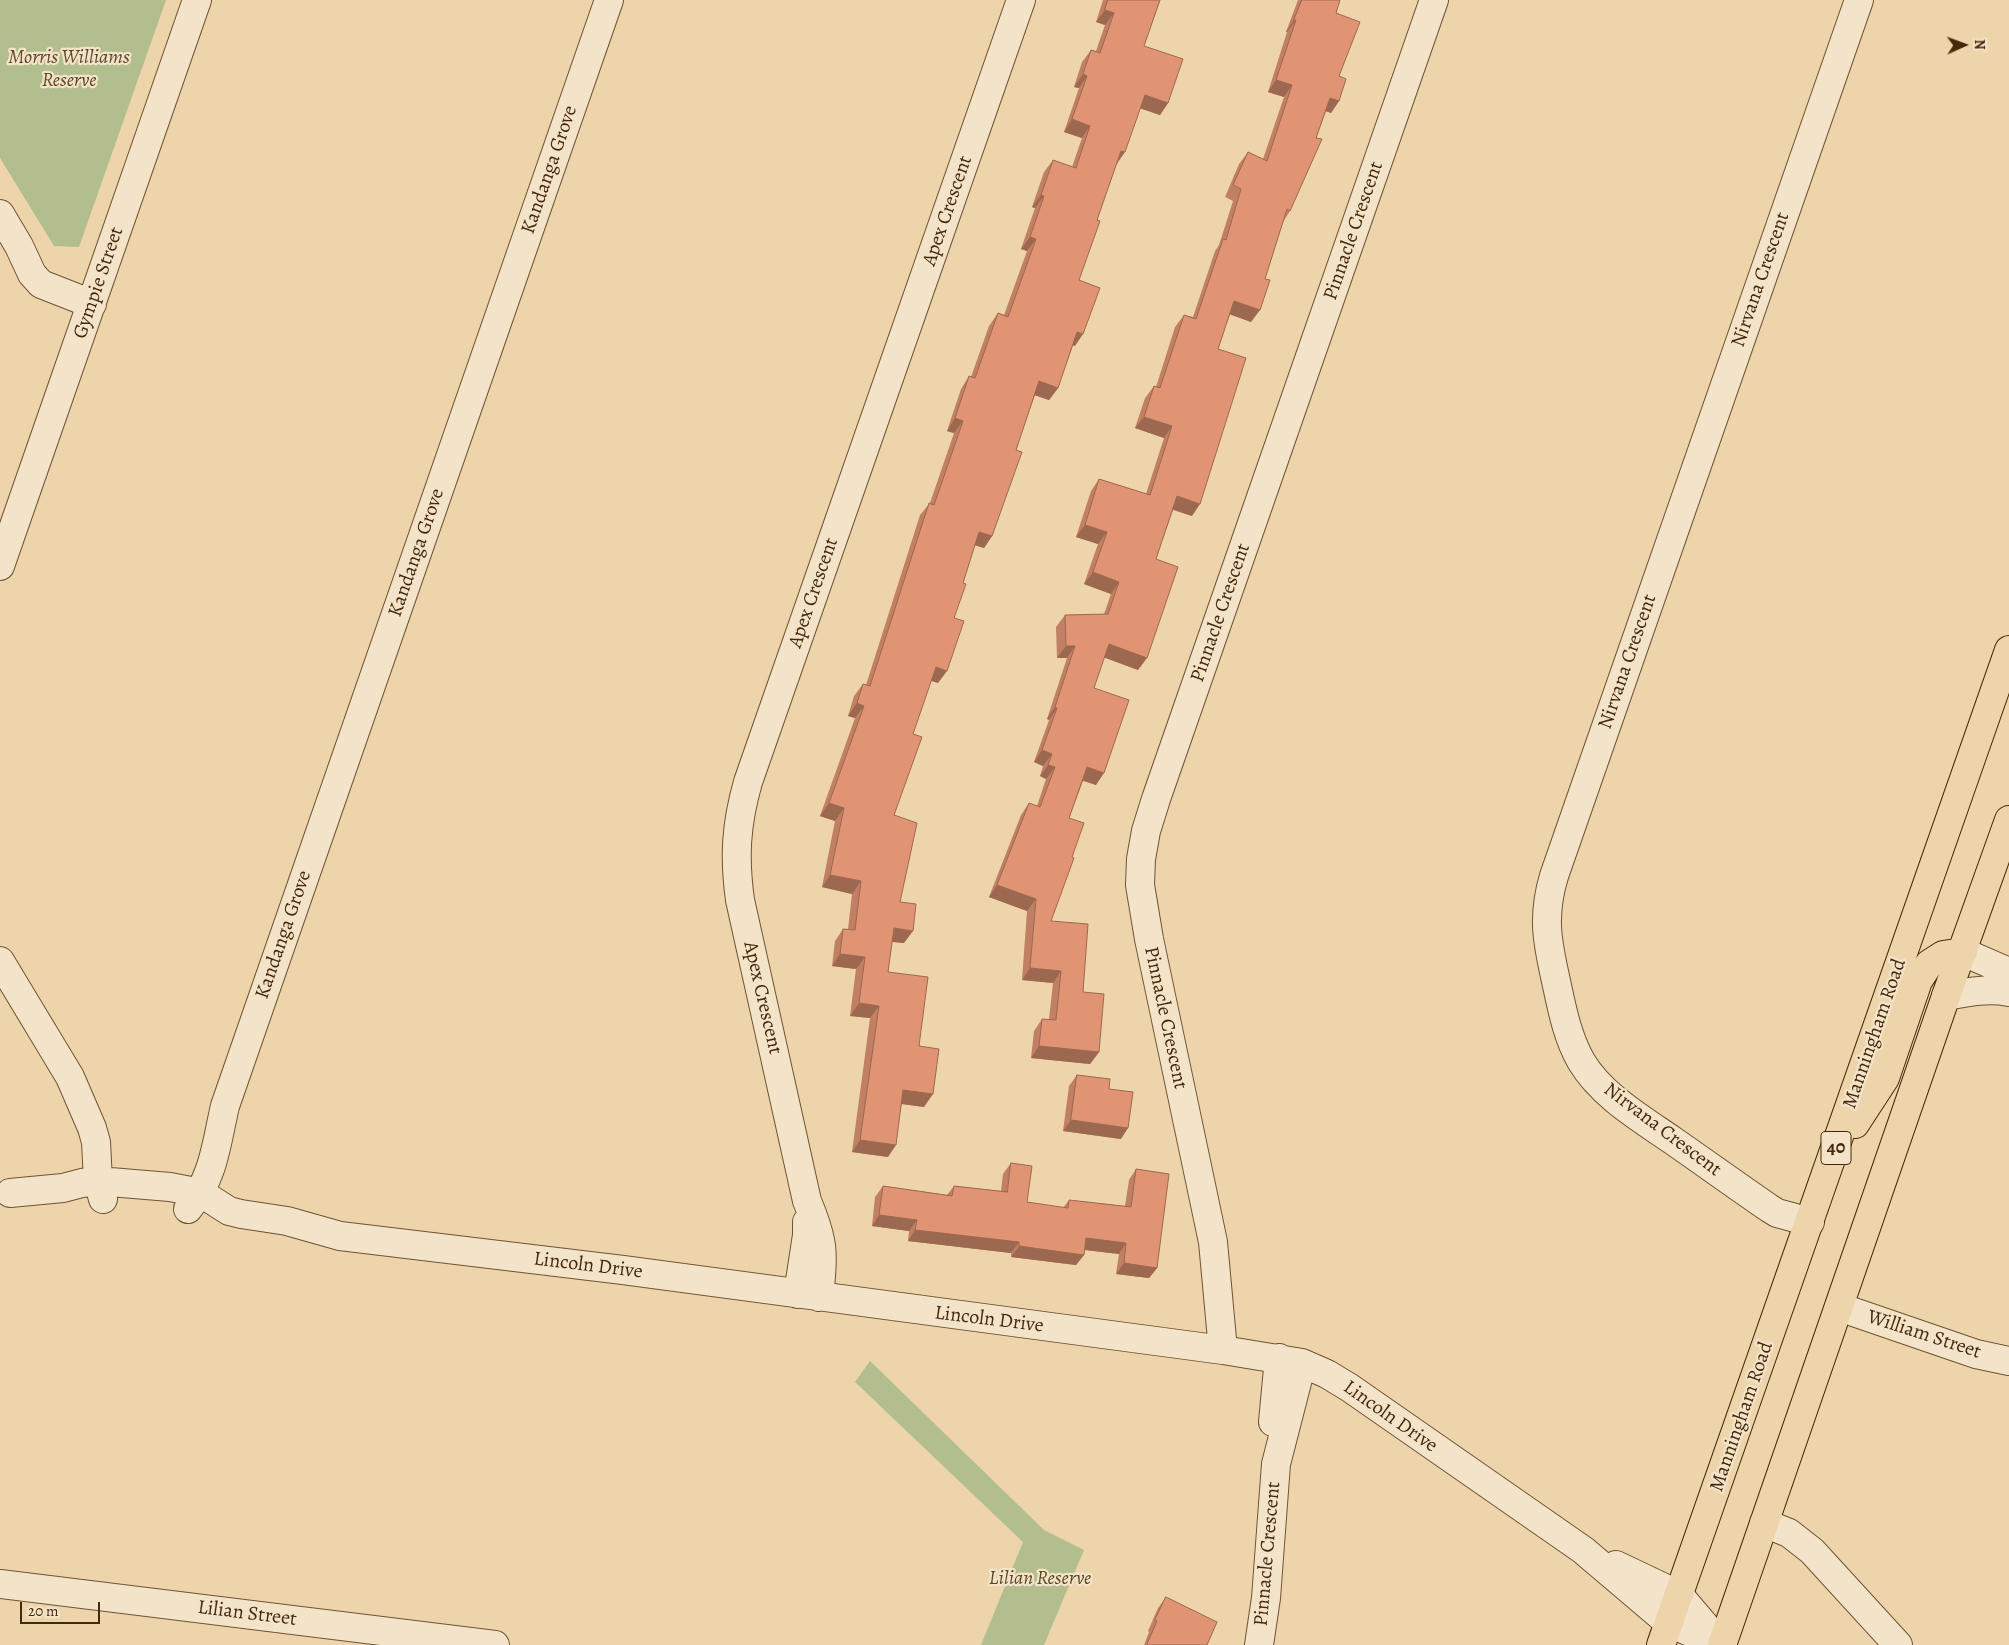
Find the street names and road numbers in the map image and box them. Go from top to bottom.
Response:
street label: Kandanga Grove [517,103,583,237]
street label: Apex Crescent [918,153,978,269]
street label: Pinnacle Crescent [1319,158,1389,304]
street label: Nirvana Crescent [1727,209,1795,351]
street label: Gympie Street [69,224,129,342]
street label: Kandanga Grove [384,486,450,620]
street label: Apex Crescent [784,535,844,651]
street label: Pinnacle Crescent [1186,540,1256,686]
street label: Nirvana Crescent [1594,591,1662,733]
street label: Kandanga Grove [251,868,317,1002]
street label: Apex Crescent [737,939,787,1057]
street label: Pinnacle Crescent [1138,944,1192,1092]
street label: Manningham Road [1838,956,1912,1112]
street label: Nirvana Crescent [1598,1078,1726,1182]
road number: 40 [1821,1132,1851,1164]
street label: Lincoln Drive [532,1247,644,1285]
street label: Lincoln Drive [933,1301,1045,1339]
street label: William Street [1864,1305,1984,1365]
street label: Manningham Road [1705,1339,1779,1495]
street label: Lincoln Drive [1338,1376,1442,1458]
street label: Pinnacle Crescent [1250,1481,1286,1627]
street label: Lilian Street [196,1596,298,1632]

